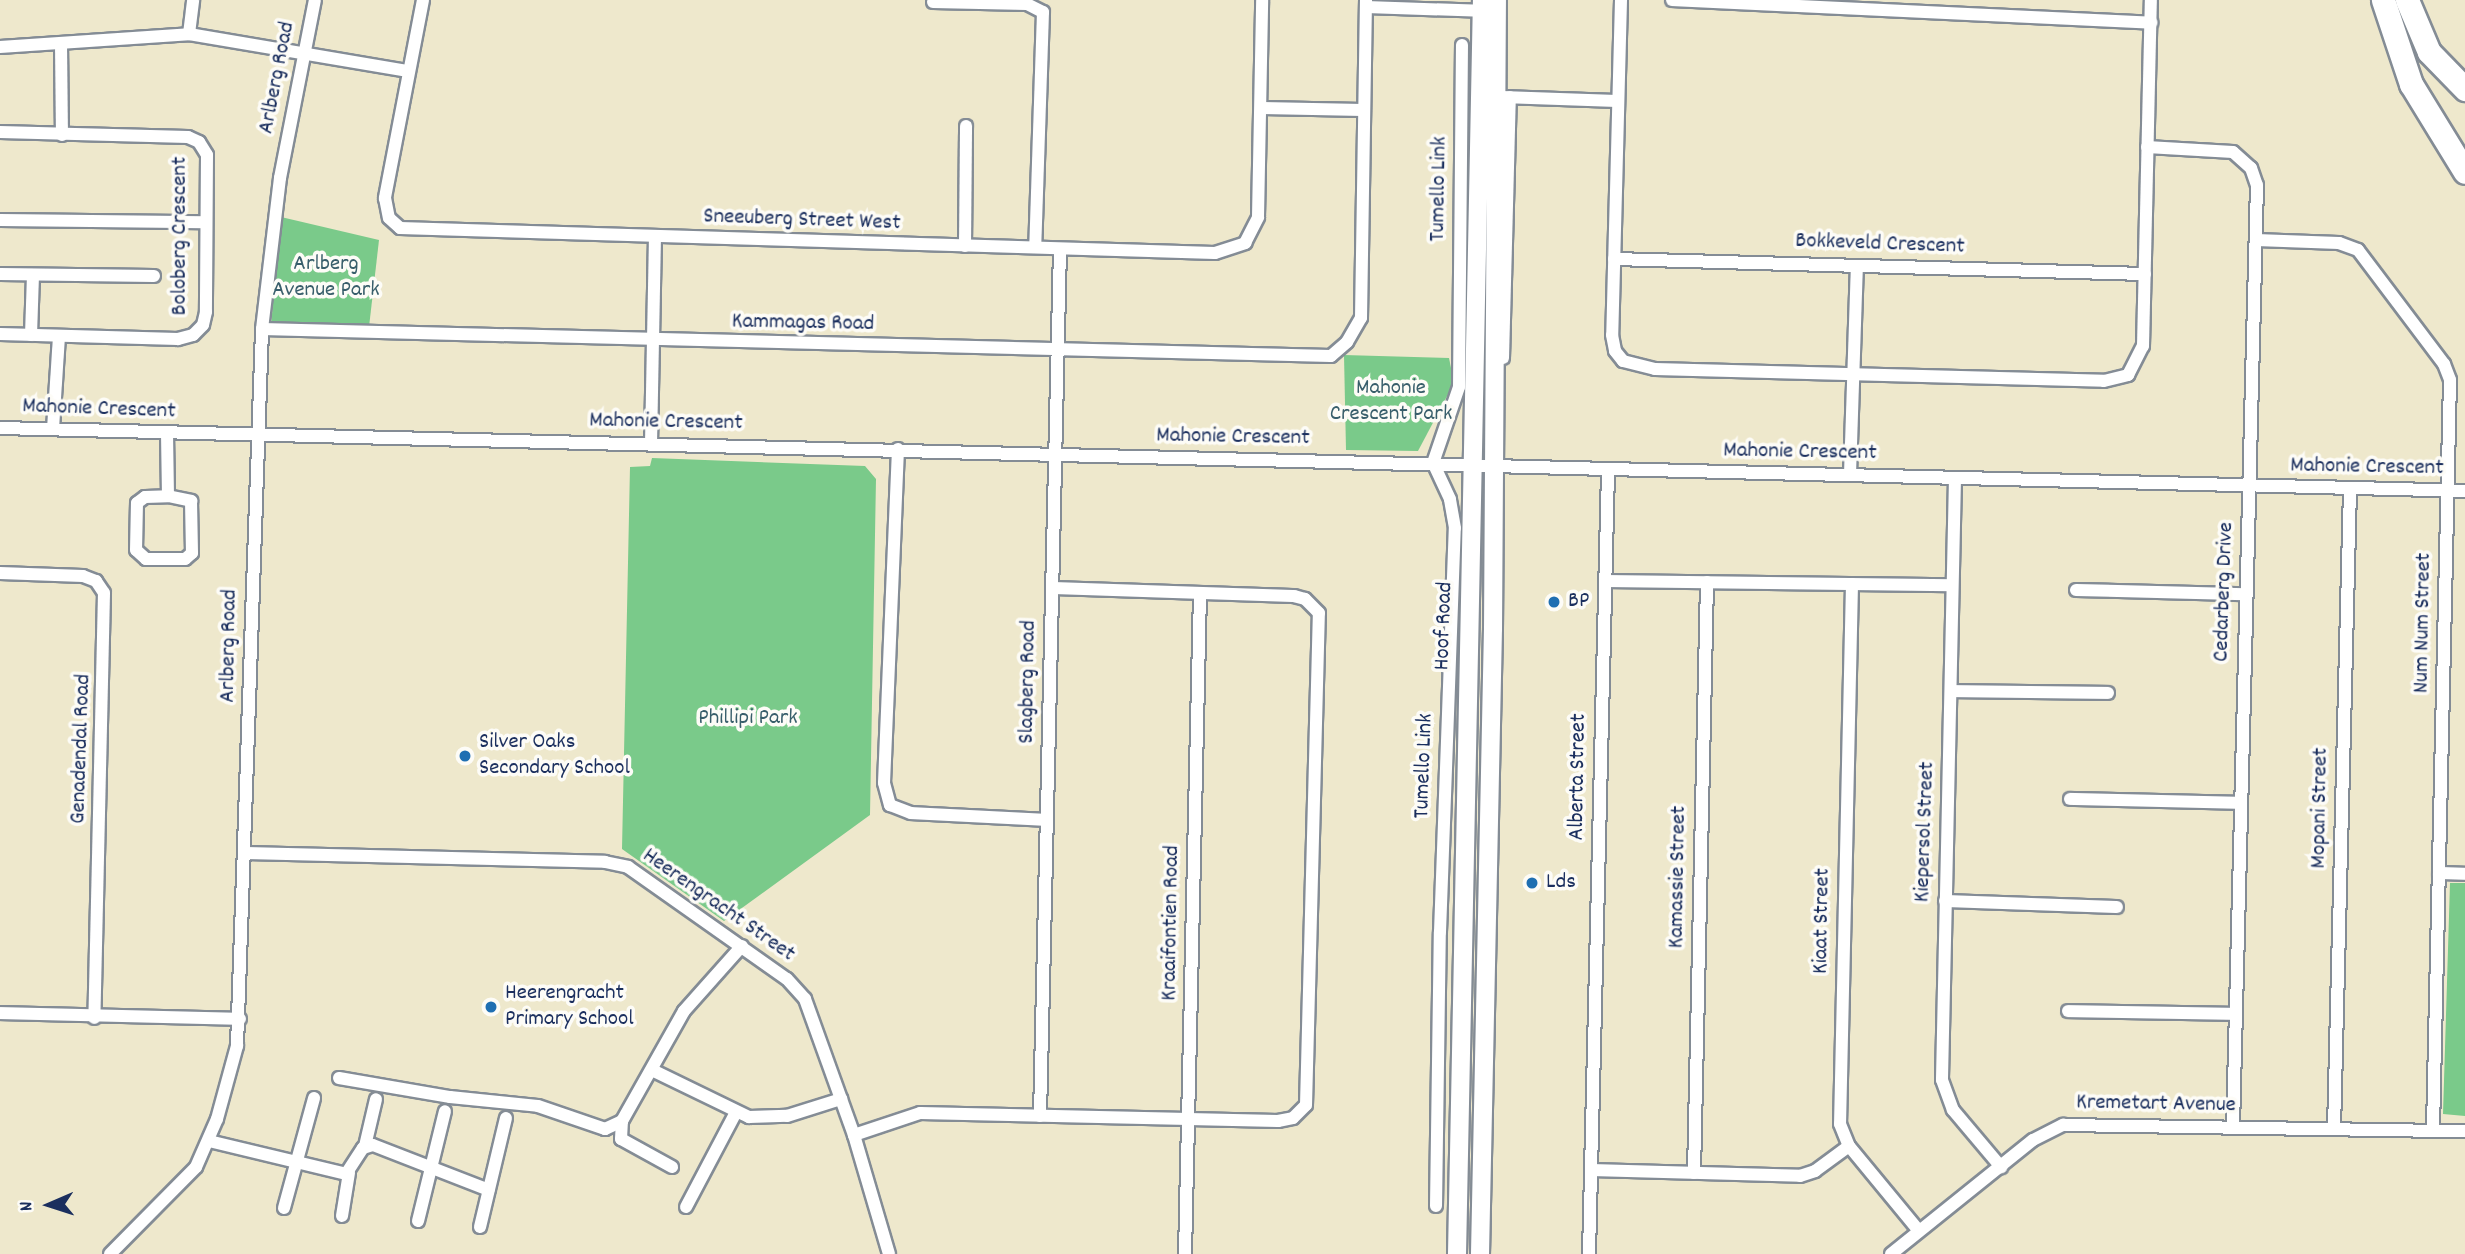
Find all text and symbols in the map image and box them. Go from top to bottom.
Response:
street label: Arlberg Road [254,20,302,136]
street label: Tumello Link [1425,136,1455,242]
street label: Boloberg Crescent [167,157,195,315]
street label: Sneeuberg Street West [703,204,901,238]
street label: Bokkeveld Crescent [1795,228,1965,262]
park label: Arlberg Avenue Park [272,251,380,305]
street label: Kammagas Road [731,309,875,339]
park label: Mahonie Crescent Park [1330,375,1452,429]
street label: Mahonie Crescent [22,394,176,426]
street label: Mahonie Crescent [589,408,743,438]
street label: Mahonie Crescent [1156,423,1310,453]
street label: Mahonie Crescent [1723,438,1877,468]
street label: Mahonie Crescent [2290,453,2444,483]
street label: Cedarberg Drive [2209,522,2241,662]
street label: Num Num Street [2409,552,2439,694]
street label: Hoof Road [1430,581,1460,671]
place label: BP [1568,588,1589,616]
street label: Arlberg Road [215,589,245,703]
marker: BP [1546,594,1562,610]
street label: Slagberg Road [1014,620,1044,744]
street label: Genadendal Road [66,674,98,824]
park label: Phillipi Park [698,705,798,733]
street label: Tumello Link [1409,713,1441,819]
street label: Alberta Street [1564,713,1594,841]
place label: Silver Oaks Secondary School [479,729,630,783]
street label: Mopani Street [2306,747,2336,869]
marker: Silver Oaks Secondary School [457,748,473,764]
street label: Kiepersol Street [1910,761,1942,903]
street label: Kamassie Street [1664,805,1694,949]
street label: Heerengracht Street [636,843,800,969]
street label: Kraaifontien Road [1157,845,1187,1001]
street label: Kiaat Street [1808,868,1838,974]
place label: Lds [1546,869,1576,897]
marker: Lds [1524,875,1540,891]
place label: Heerengracht Primary School [505,980,634,1034]
marker: Heerengracht Primary School [483,999,499,1015]
street label: Kremetart Avenue [2076,1090,2236,1120]
north arrow [14,1170,84,1240]
text: N [14,1201,41,1212]

